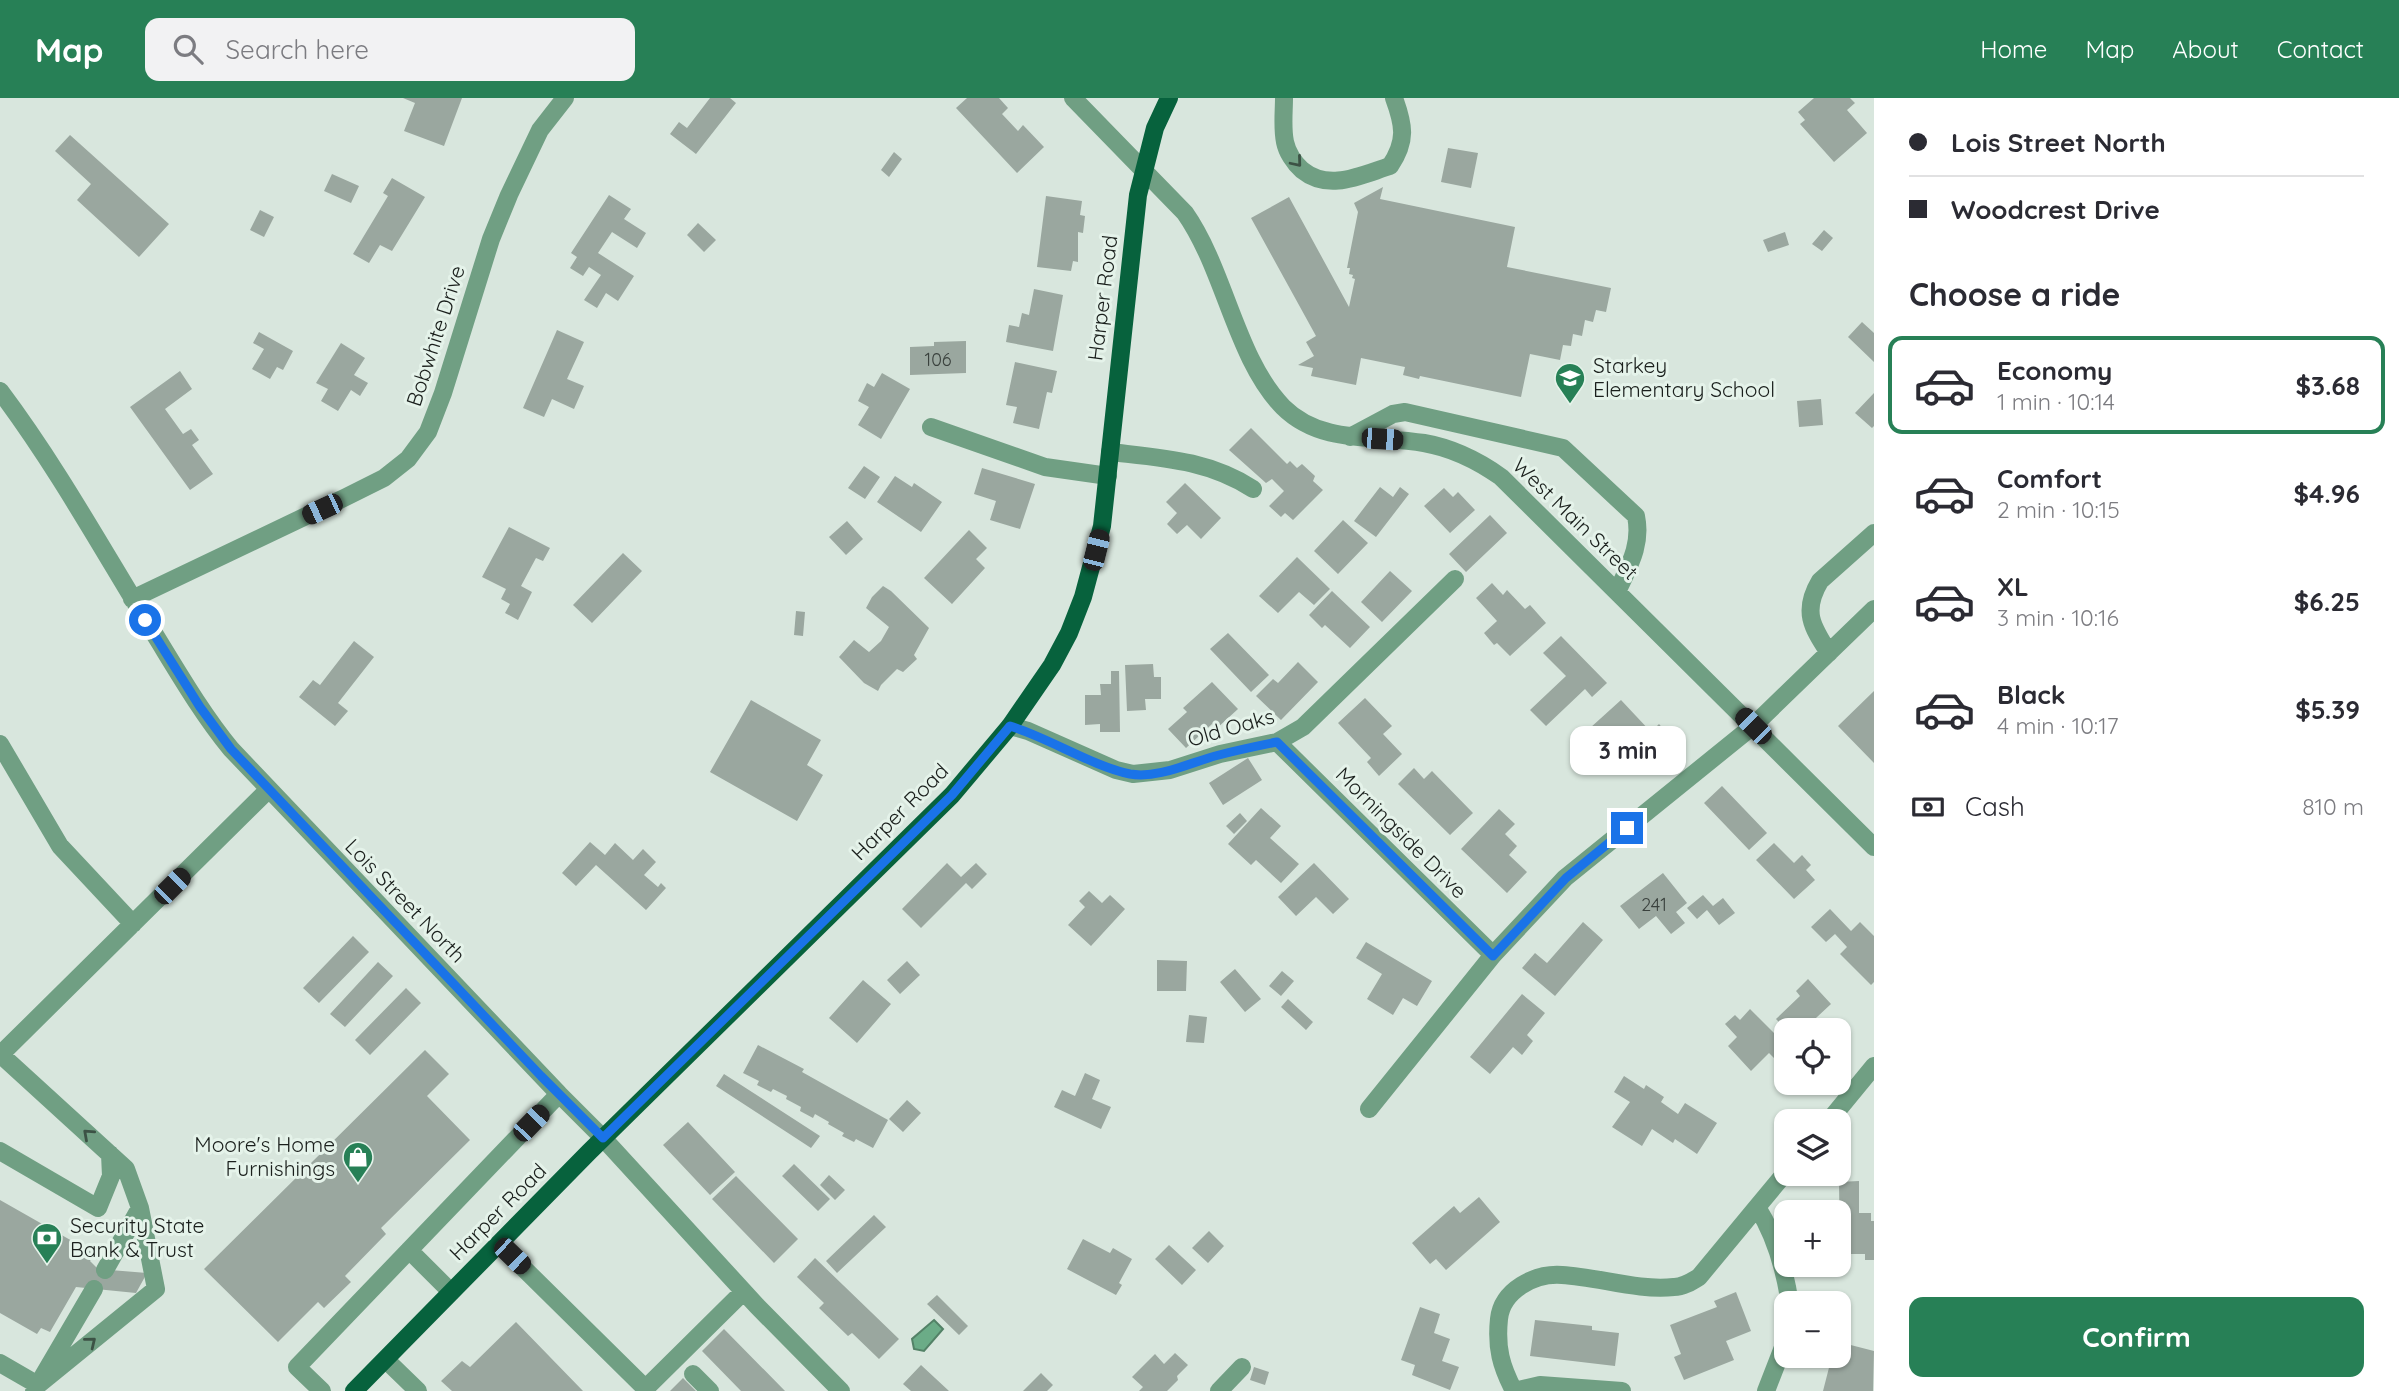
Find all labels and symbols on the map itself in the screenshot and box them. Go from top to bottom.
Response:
one-way arrow [1289,154,1301,167]
street label: Harper Road [1081,234,1123,362]
street label: Bobwhite Drive [400,262,470,409]
house number: 106 [924,348,952,371]
place label: Starkey Elementary School [1593,352,1775,402]
school or university icon: Starkey Elementary School [1553,361,1587,405]
car [1361,427,1404,451]
street label: West Main Street [1508,452,1644,585]
car [299,491,346,527]
car [1081,527,1112,573]
route start [129,604,161,636]
street label: Old Oaks [1184,702,1277,752]
car [1731,704,1776,748]
callout: 3 min [1569,726,1685,776]
street label: Harper Road [845,757,953,865]
street label: Morningside Drive [1331,761,1473,903]
route end [1611,812,1643,844]
street label: Lois Street North [340,833,471,968]
car [150,864,195,908]
house number: 241 [1641,893,1667,916]
car [509,1101,554,1145]
one-way arrow [83,1130,96,1143]
place label: Moore's Home Furnishings [194,1131,335,1181]
shop icon: Moore's Home Furnishings [341,1140,375,1184]
street label: Harper Road [443,1157,551,1265]
place label: Security State Bank & Trust [70,1212,204,1262]
bank icon: Security State Bank & Trust [30,1221,64,1265]
car [490,1234,535,1278]
one-way arrow [82,1338,95,1350]

